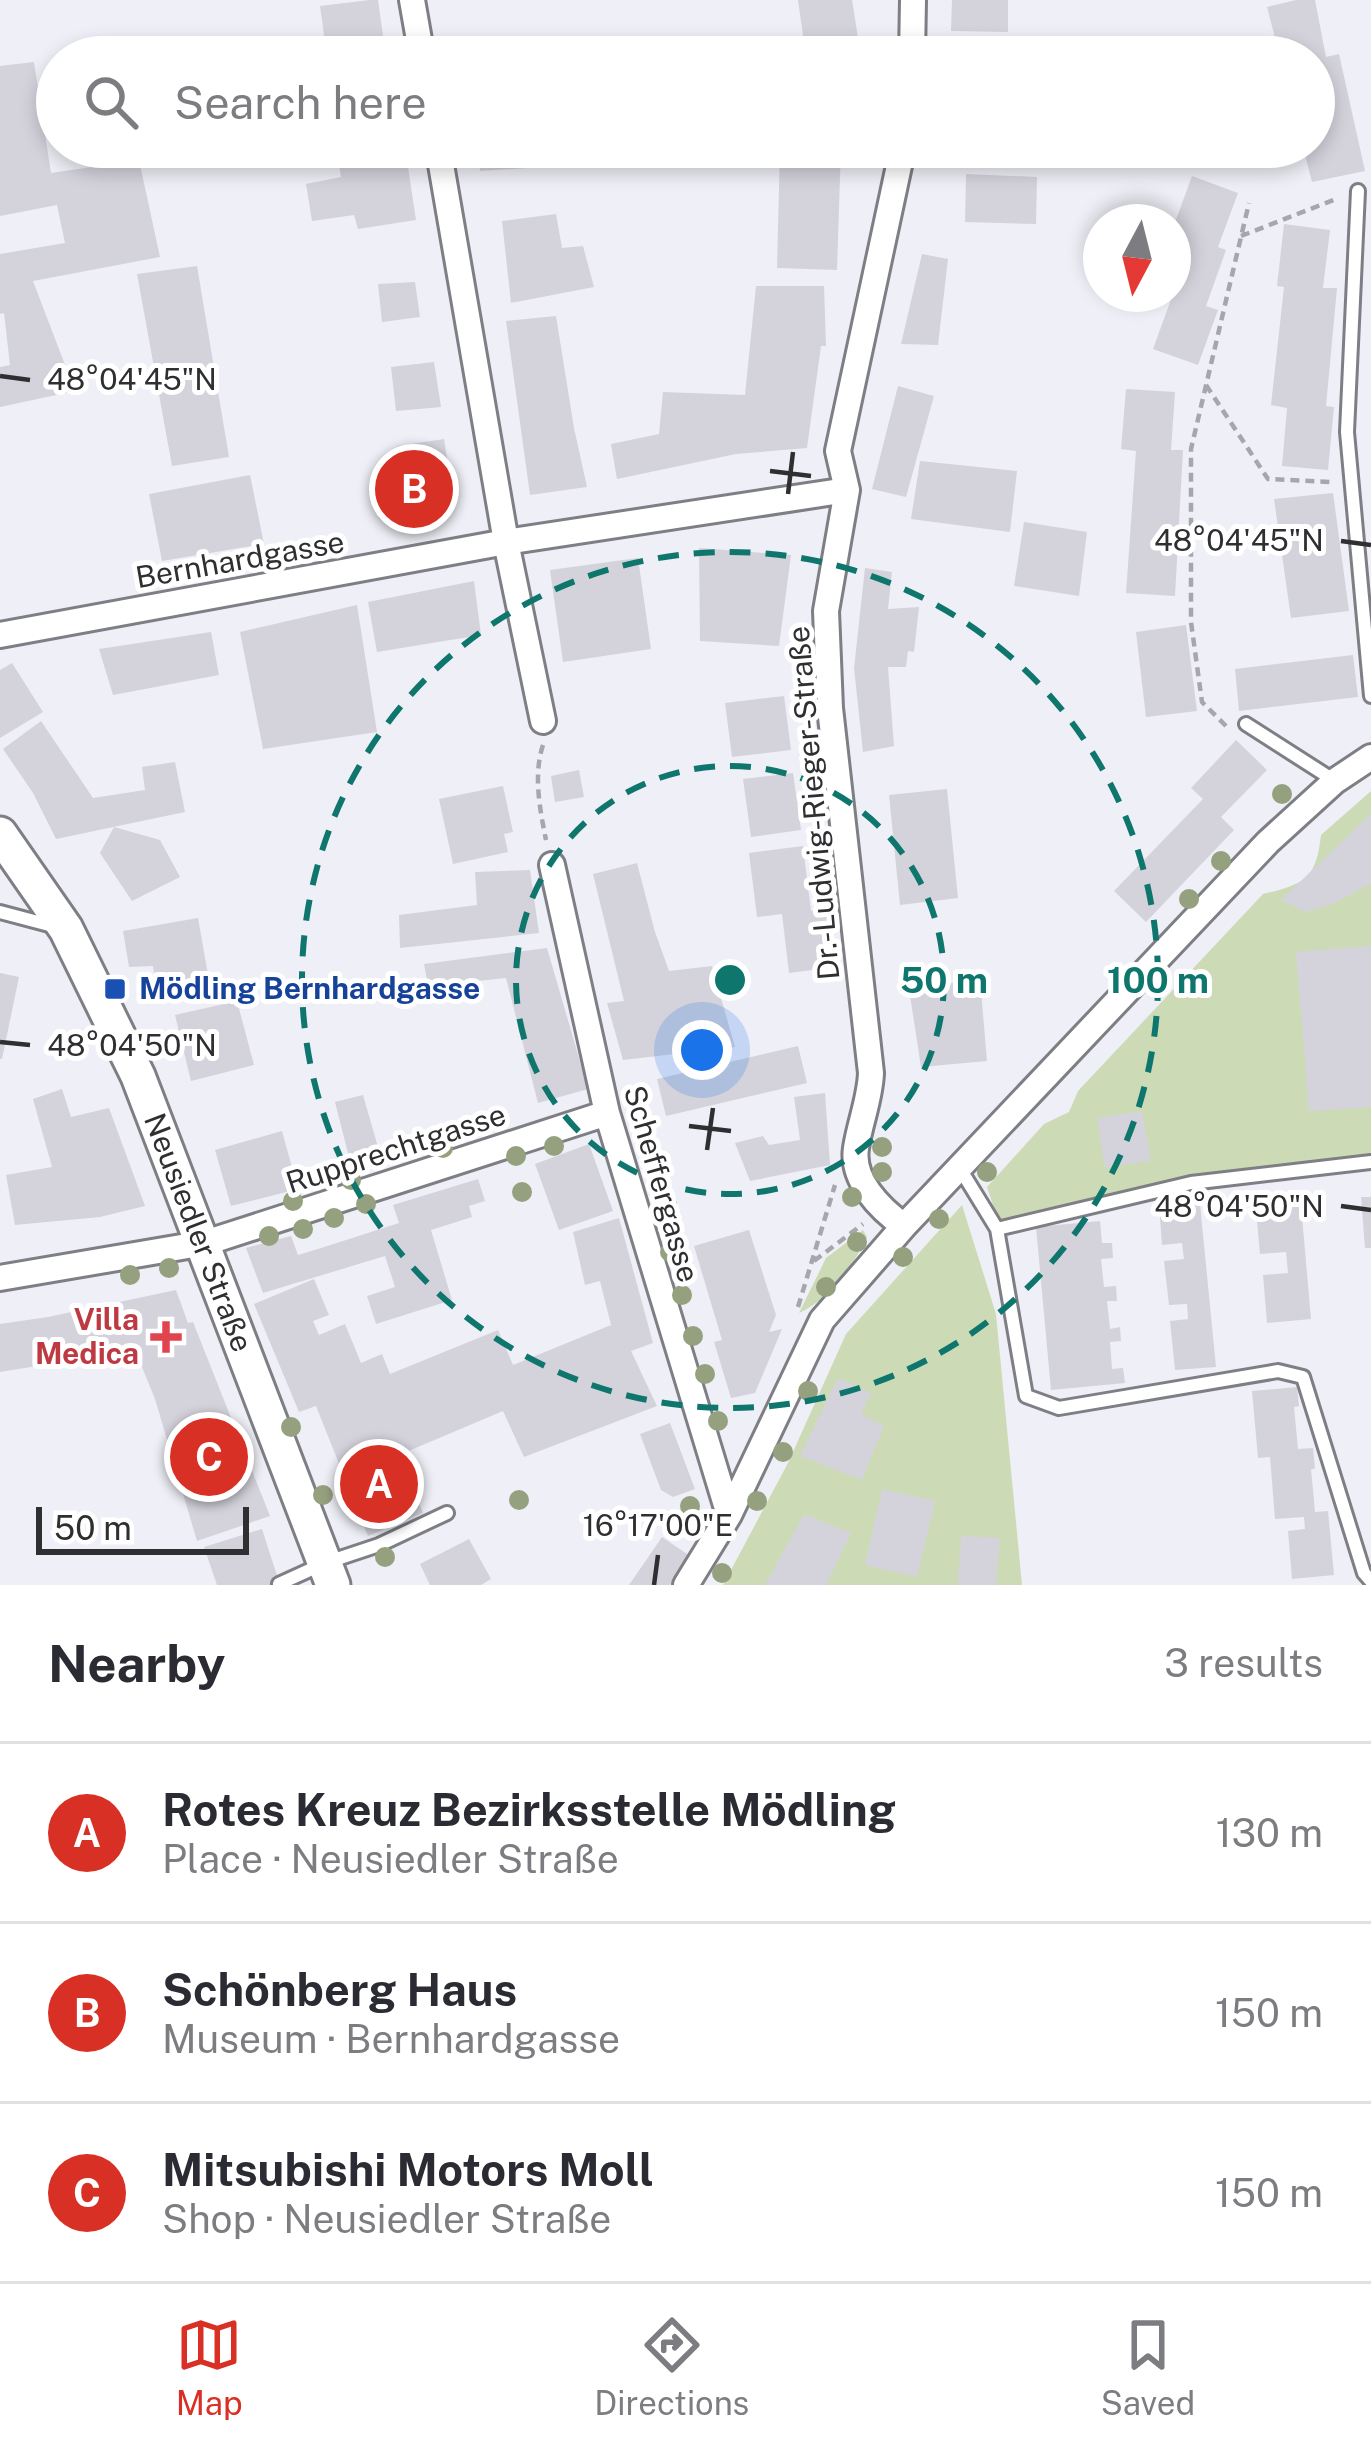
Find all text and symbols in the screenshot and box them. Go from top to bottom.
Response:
search box [36,36,1335,168]
icon: search [78,69,144,135]
text: Search here [174,76,427,129]
north arrow [1083,204,1191,312]
text: 48°04'45"N [47,361,217,397]
pin: B [375,444,453,534]
text: 48°04'45"N [1154,522,1324,558]
street label: Bernhardgasse [133,523,347,595]
street label: Dr.-Ludwig-Rieger-Straße [780,625,846,981]
centre of rings [709,959,751,1001]
text: 50 m [900,959,988,1001]
text: 100 m [1107,959,1209,1001]
place label: Mödling Bernhardgasse [139,970,480,1006]
marker: Mödling Bernhardgasse [102,976,128,1002]
your location [672,1020,732,1080]
text: 48°04'50"N [47,1027,217,1063]
street label: Scheffergasse [617,1081,707,1286]
street label: Rupprechtgasse [281,1096,510,1200]
street label: Neusiedler Straße [137,1108,261,1357]
text: 48°04'50"N [1154,1188,1324,1224]
place label: Villa Medica [35,1301,139,1371]
marker: Villa Medica [150,1321,182,1353]
pin: C [170,1412,248,1502]
pin: A [340,1439,418,1529]
scale bar [36,1501,249,1554]
text: 16°17'00"E [583,1507,733,1543]
text: 50 m [54,1509,132,1547]
text: Nearby [48,1634,225,1693]
text: 3 results [1164,1640,1323,1686]
text: Rotes Kreuz Bezirksstelle Mödling [162,1783,896,1836]
text: A [73,1810,101,1856]
text: 130 m [1216,1810,1323,1856]
text: Place · Neusiedler Straße [162,1836,619,1882]
text: Schönberg Haus [162,1963,517,2016]
text: B [74,1990,100,2036]
text: 150 m [1215,1990,1323,2036]
text: Museum · Bernhardgasse [162,2016,620,2062]
text: Mitsubishi Motors Moll [162,2143,654,2196]
text: C [73,2170,101,2216]
text: 150 m [1215,2170,1323,2216]
text: Shop · Neusiedler Straße [162,2196,611,2242]
tab: Map [176,2312,243,2422]
tab: Directions [594,2312,749,2422]
tab: Saved [1101,2312,1195,2422]

